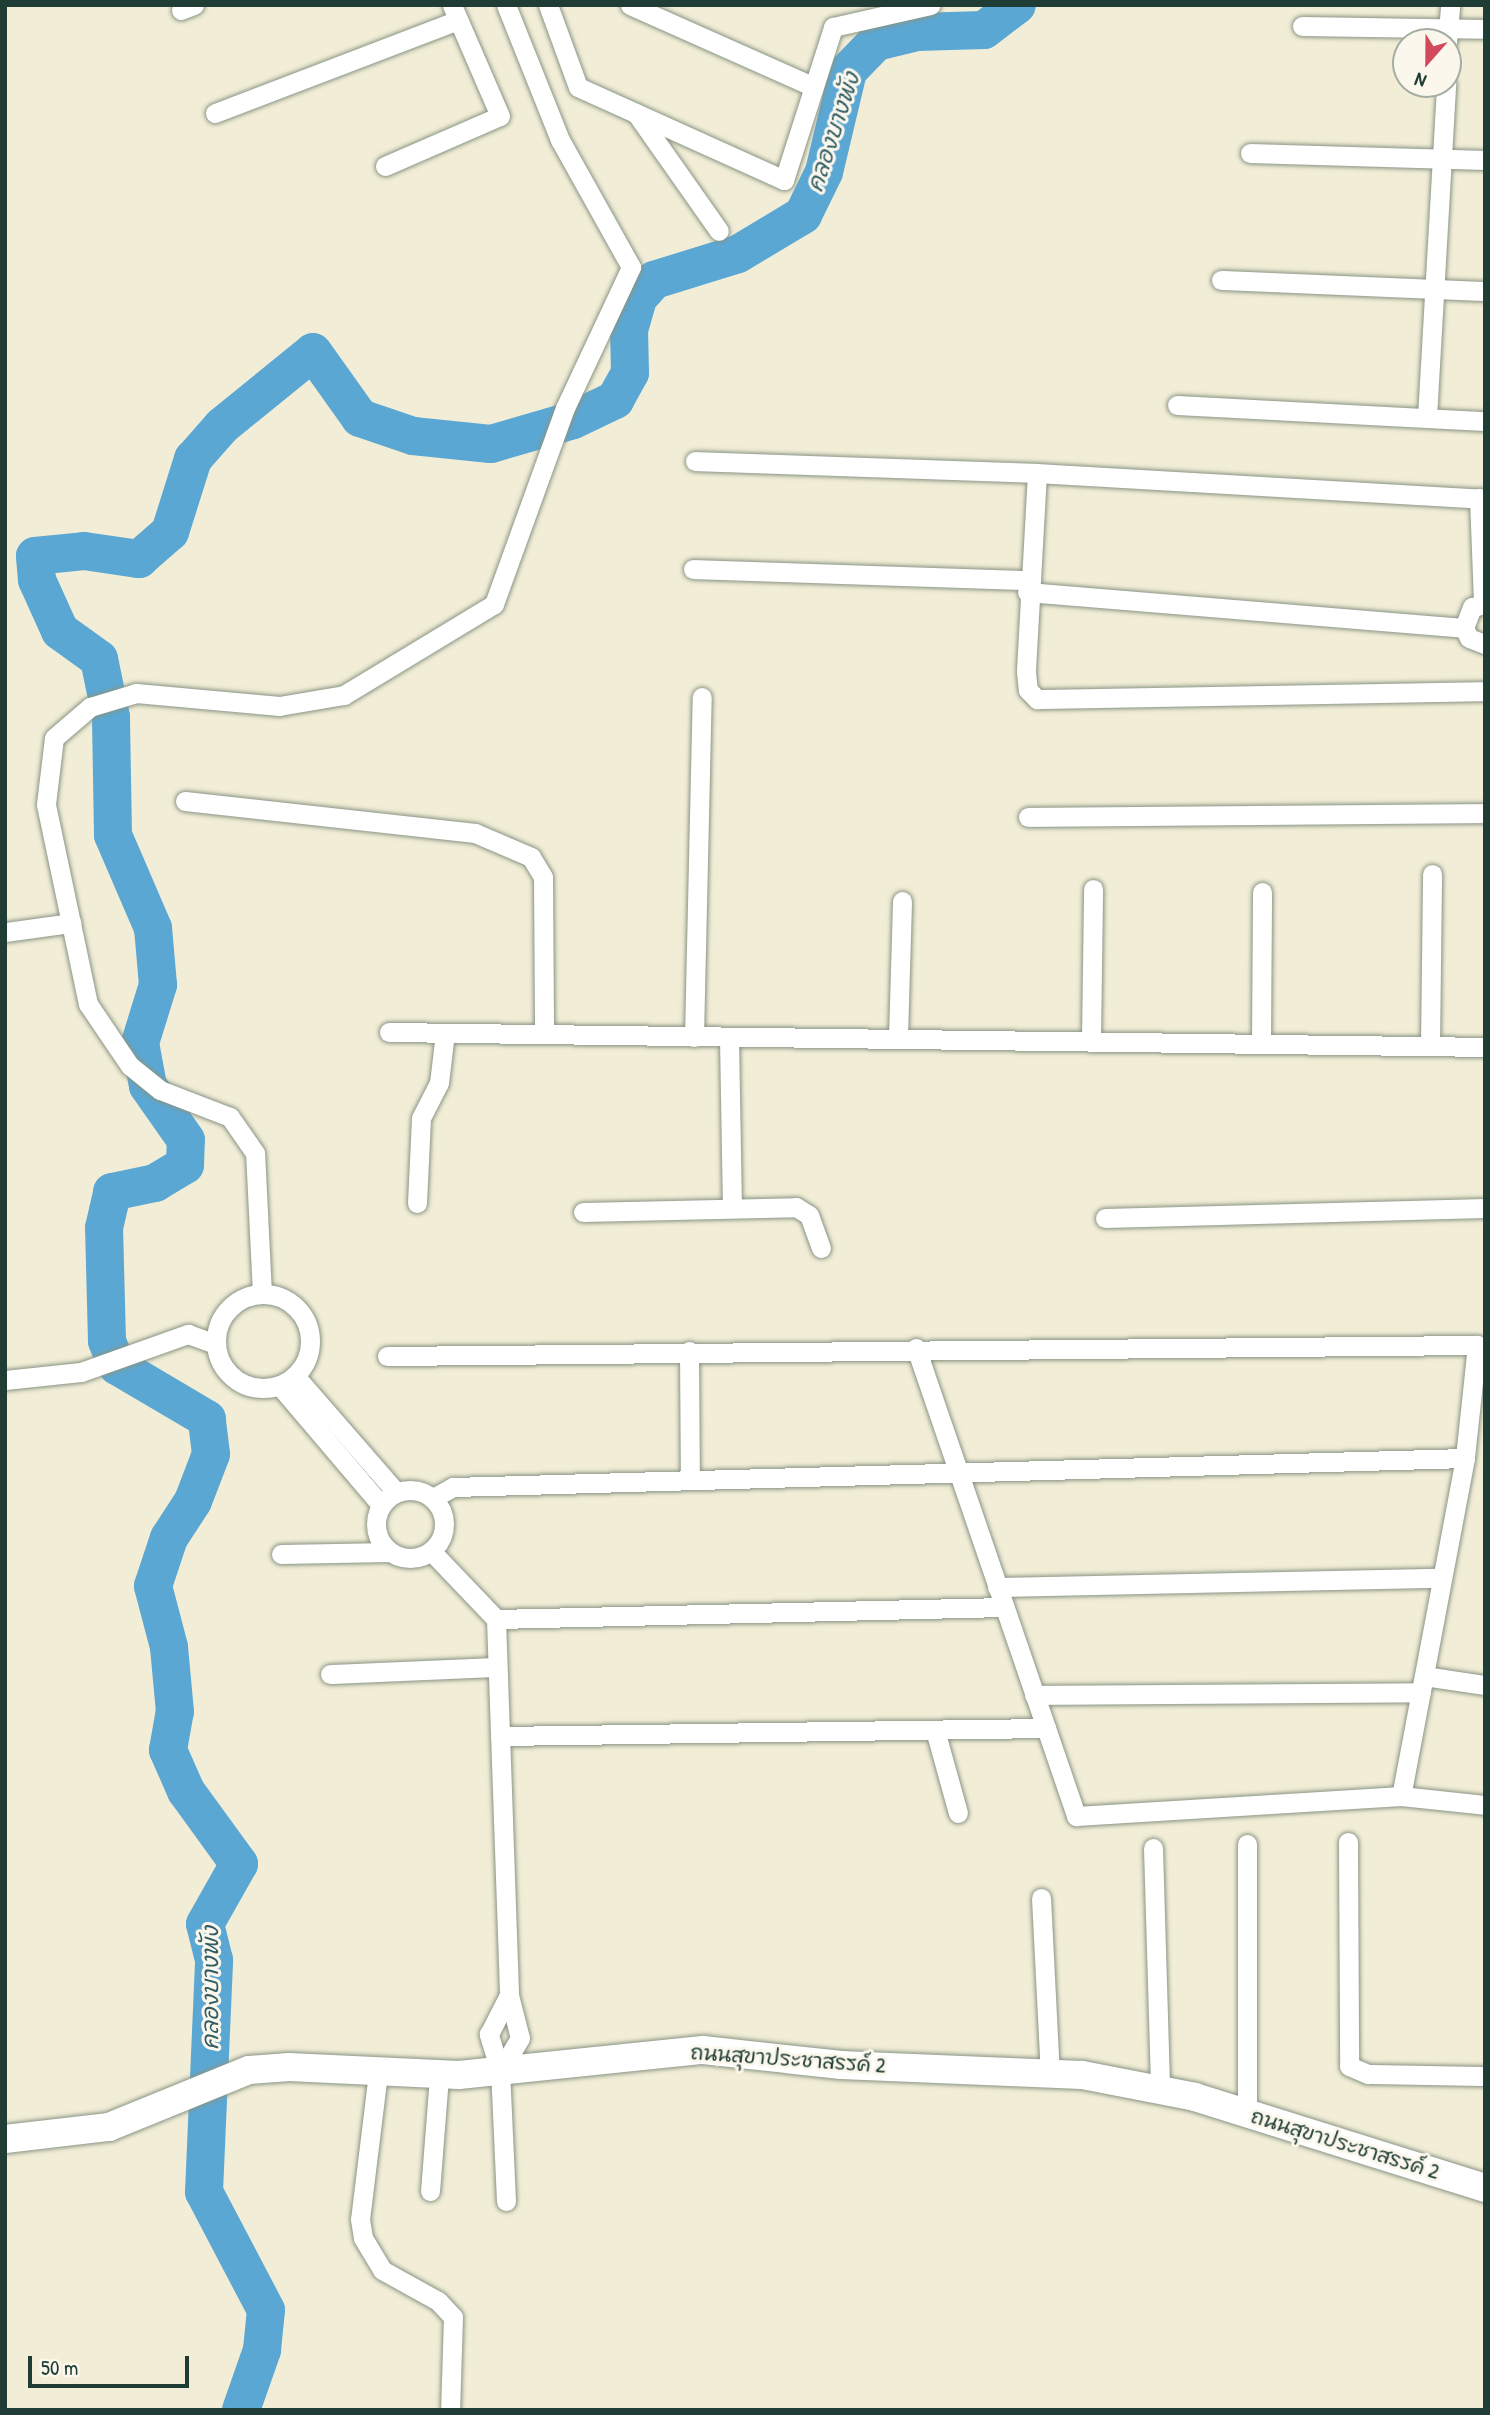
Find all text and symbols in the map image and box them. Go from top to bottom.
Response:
north arrow [1392,28,1462,98]
text: N [1411,67,1430,95]
water label: คลองบางพัง [801,69,865,195]
water label: คลองบางพัง [196,1926,224,2050]
street label: ถนนสุขาประชาสรรค์ 2 [690,2040,886,2078]
street label: ถนนสุขาประชาสรรค์ 2 [1248,2103,1442,2185]
scale bar [32,2342,192,2386]
text: 50 m [41,2353,78,2382]

